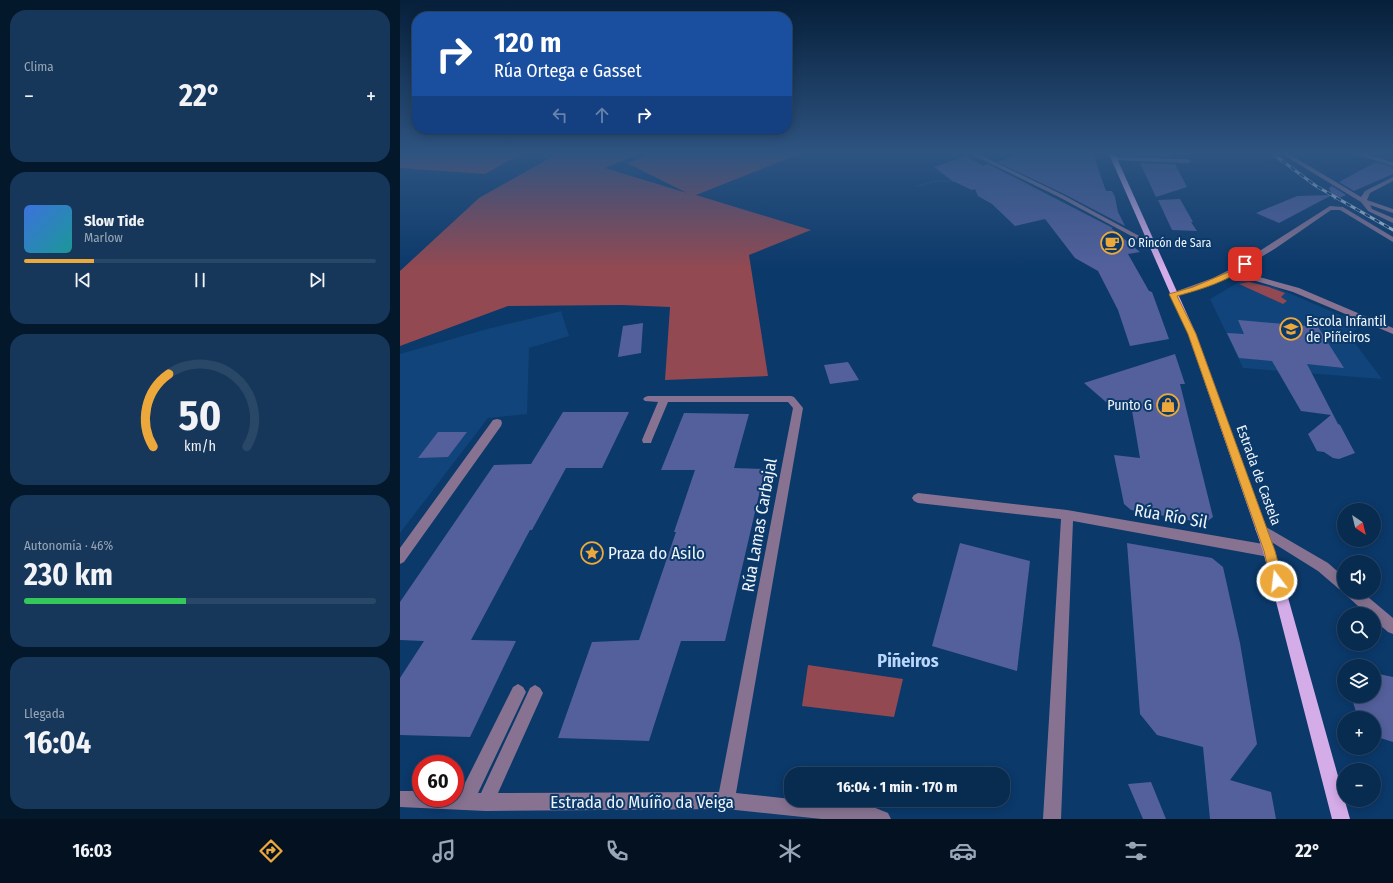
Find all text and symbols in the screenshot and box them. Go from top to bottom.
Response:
text: 120 m [494,26,561,59]
icon: right [428,28,480,80]
text: Clima [24,59,54,74]
text: Rúa Ortega e Gasset [494,60,642,82]
text: 22° [179,78,221,114]
text: − [24,83,34,110]
text: + [366,83,376,110]
icon: left [549,104,571,126]
icon: ahead [591,104,613,126]
icon: right [633,104,655,126]
text: Slow Tide [84,212,144,230]
text: Marlow [84,230,123,245]
cafe icon: O Rincón de Sara [1099,230,1125,256]
place label: O Rincón de Sara [1128,236,1211,250]
pin [1228,247,1262,281]
icon: arrive [1234,253,1256,275]
icon: previous [72,269,94,291]
icon: pause [189,269,211,291]
icon: next [306,269,328,291]
place label: Escola Infantil de Piñeiros [1306,313,1387,346]
school or university icon: Escola Infantil de Piñeiros [1278,316,1304,342]
text: 50 [178,391,222,441]
shop icon: Punto G [1155,392,1181,418]
place label: Punto G [1107,397,1152,414]
street label: Estrada de Castela [1233,423,1285,528]
text: km/h [184,438,216,455]
street label: Rúa Lamas Carbajal [737,456,782,594]
street label: Rúa Río Sil [1133,500,1210,533]
north arrow [1337,503,1381,547]
map controls [1337,503,1381,807]
text: Autonomía · 46% [24,538,113,553]
place icon: Praza do Asilo [579,540,605,566]
place label: Praza do Asilo [608,543,705,564]
button: sound [1337,555,1381,599]
text: 230 km [24,557,113,593]
position arrow [1256,560,1298,602]
button: search [1337,607,1381,651]
district label: Piñeiros [877,650,939,672]
button: layers [1337,659,1381,703]
text: Llegada [24,706,65,721]
button: + [1337,711,1381,755]
text: 16:04 [24,725,91,761]
speed limit sign: 60 [412,755,464,807]
button: − [1337,763,1381,807]
text: 16:04 · 1 min · 170 m [837,778,957,796]
street label: Estrada do Muíño da Veiga [550,792,734,813]
icon: directions [257,837,285,865]
icon: music [430,837,458,865]
icon: phone [603,837,631,865]
icon: climate [776,837,804,865]
icon: car [949,837,977,865]
icon: filters [1122,837,1150,865]
text: 16:03 [73,840,112,862]
text: 22° [1295,840,1320,862]

